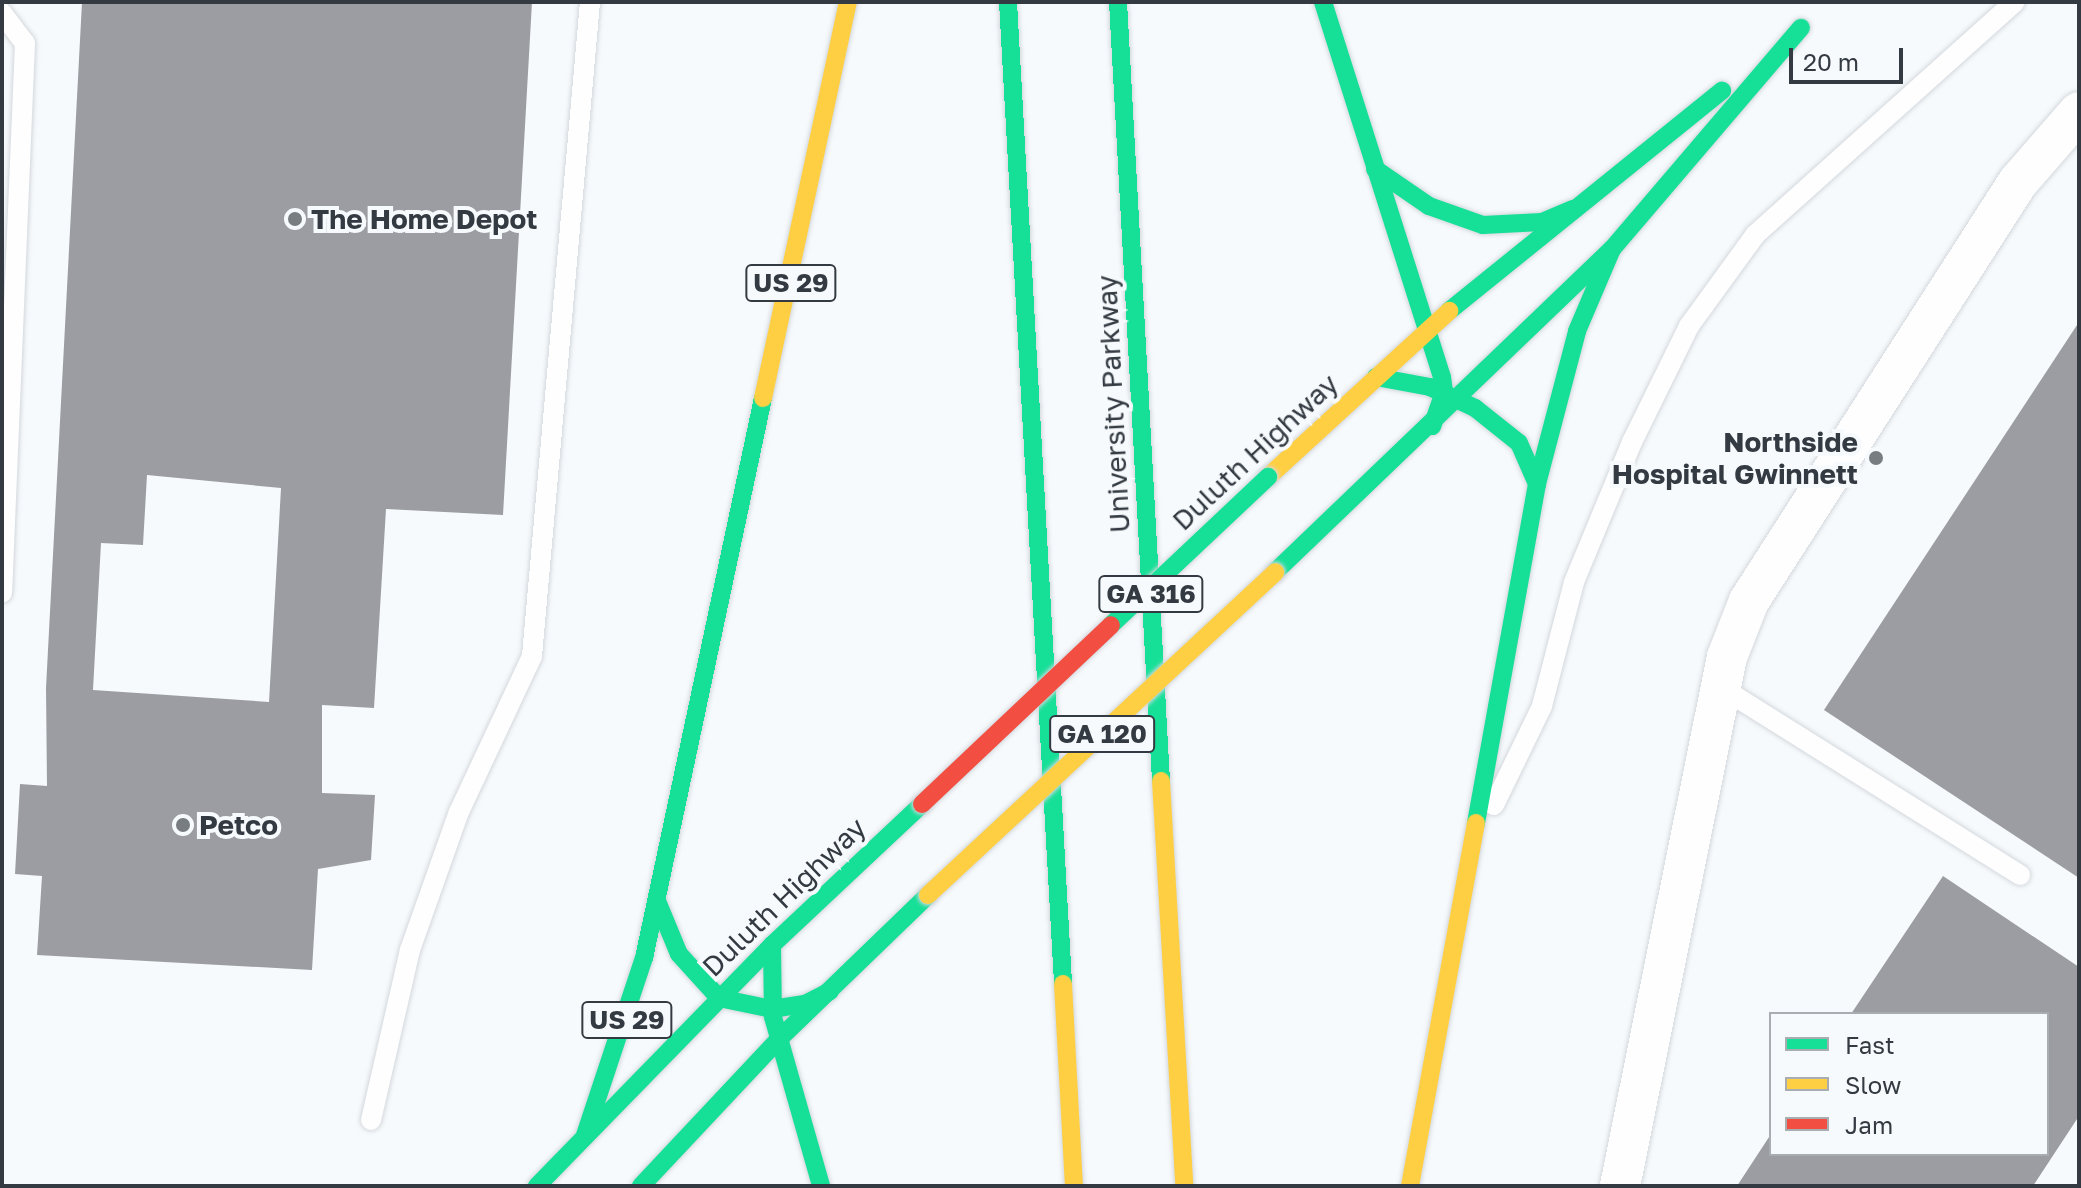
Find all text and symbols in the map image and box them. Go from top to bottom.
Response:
scale bar [1793,32,1907,82]
text: 20 m [1803,47,1859,76]
place label: The Home Depot [311,202,537,236]
marker: The Home Depot [286,210,304,228]
road number: US 29 [745,261,837,305]
street label: University Parkway [1089,274,1137,534]
street label: Duluth Highway [1165,367,1345,537]
place label: Northside Hospital Gwinnett [1612,425,1858,491]
marker: Northside Hospital Gwinnett [1865,447,1887,469]
road number: GA 316 [1097,572,1205,616]
road number: GA 120 [1048,712,1156,756]
place label: Petco [199,808,278,842]
street label: Duluth Highway [695,811,873,983]
marker: Petco [174,816,192,834]
road number: US 29 [581,998,673,1042]
legend [1769,1012,2049,1156]
text: Fast [1845,1030,1895,1059]
text: Slow [1845,1070,1901,1099]
text: Jam [1845,1110,1893,1139]

